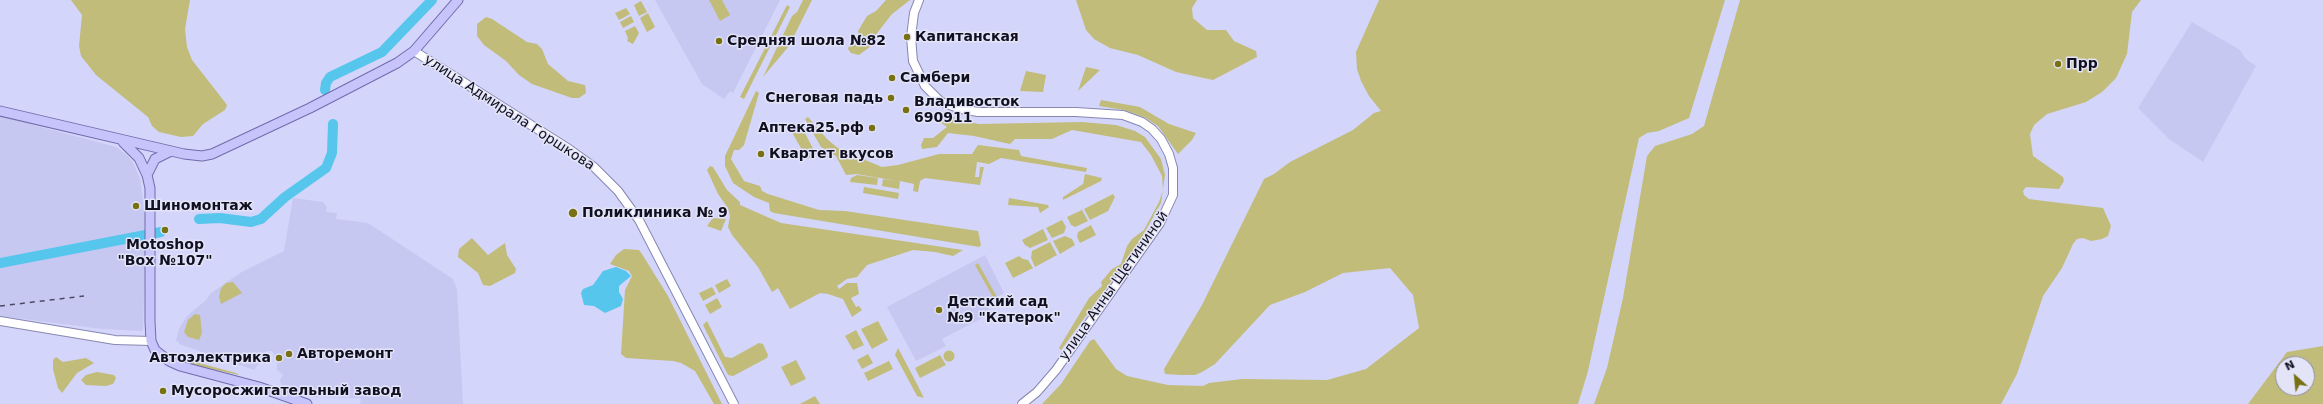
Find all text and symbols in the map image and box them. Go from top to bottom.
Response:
place label: Капитанская [915,29,1019,45]
marker: Капитанская [902,32,912,42]
place label: Средняя шола №82 [727,33,886,49]
marker: Средняя шола №82 [714,36,724,46]
street label: улица Адмирала Горшкова [421,52,597,174]
place label: Прр [2066,56,2098,72]
marker: Прр [2053,59,2063,69]
place label: Самбери [900,70,970,86]
marker: Самбери [887,73,897,83]
place label: Снеговая падь [765,90,883,106]
marker: Снеговая падь [886,93,896,103]
place label: Владивосток 690911 [914,94,1019,126]
marker: Владивосток 690911 [901,105,911,115]
place label: Аптека25.рф [758,120,864,136]
marker: Аптека25.рф [867,123,877,133]
place label: Квартет вкусов [769,146,894,162]
marker: Квартет вкусов [756,149,766,159]
place label: Шиномонтаж [144,198,253,214]
marker: Шиномонтаж [131,201,141,211]
place label: Поликлиника № 9 [582,205,728,221]
marker: Поликлиника № 9 [567,207,579,219]
street label: улица Анны Щетининой [1056,208,1172,364]
marker: Motoshop "Box №107" [160,225,170,235]
place label: Motoshop "Box №107" [118,237,212,270]
place label: Детский сад №9 "Катерок" [947,294,1061,326]
marker: Детский сад №9 "Катерок" [934,305,944,315]
place label: Авторемонт [297,346,393,362]
marker: Авторемонт [284,349,294,359]
place label: Автоэлектрика [149,350,271,366]
marker: Автоэлектрика [274,353,284,363]
north arrow [2275,356,2315,396]
text: N [2283,358,2297,374]
place label: Мусоросжигательный завод [171,383,402,399]
marker: Мусоросжигательный завод [158,386,168,396]

